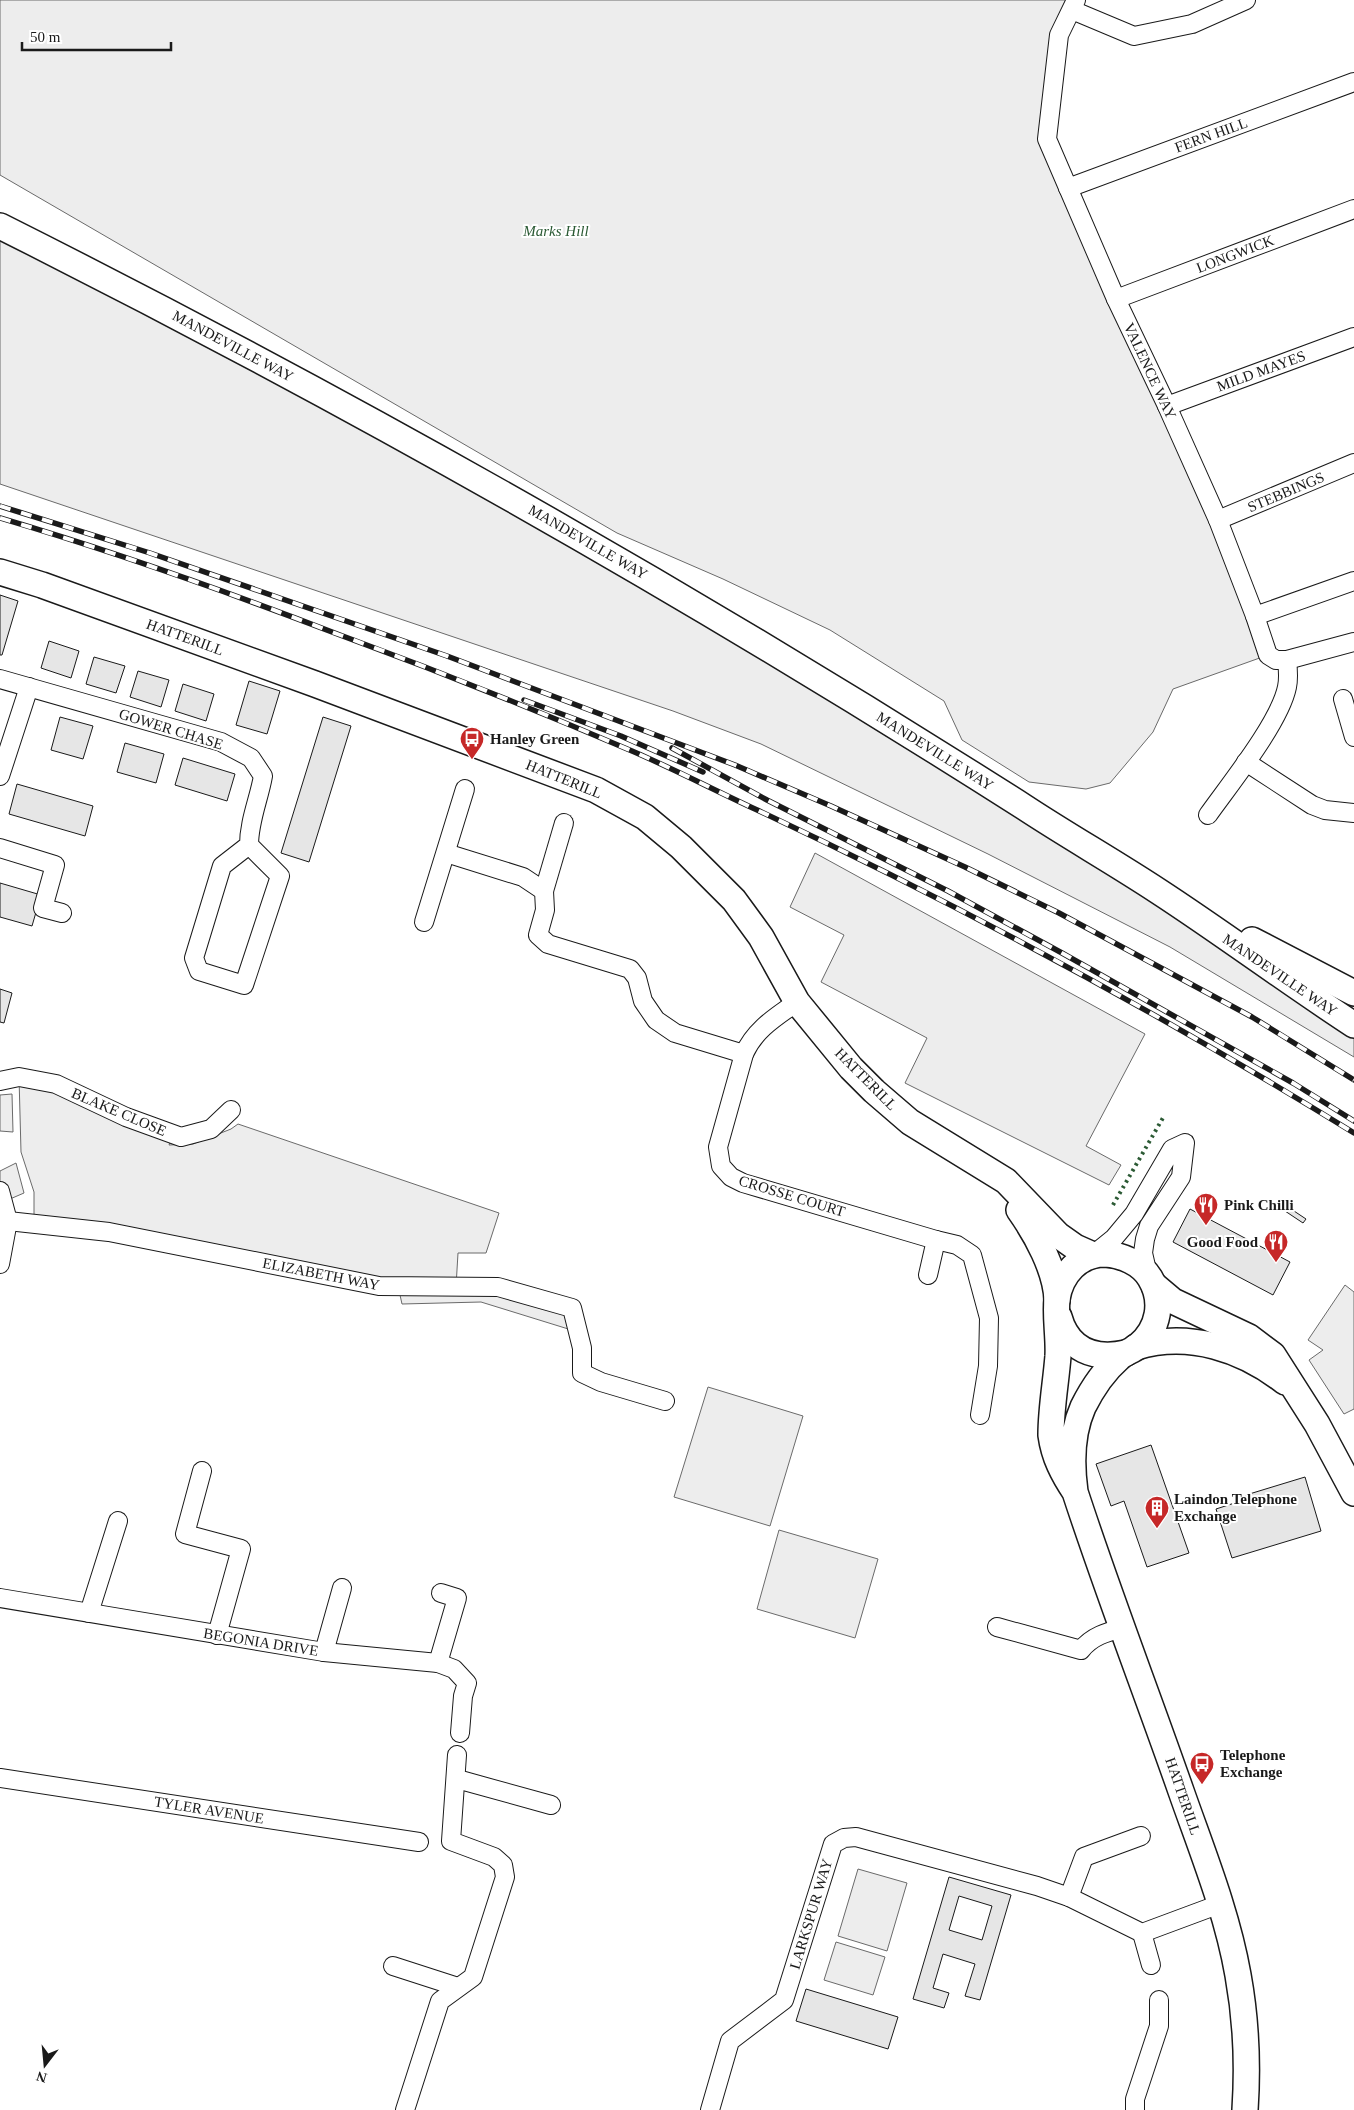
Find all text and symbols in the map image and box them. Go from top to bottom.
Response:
scale bar [22,20,171,52]
text: 50 m [30,29,61,45]
street label: FERN HILL [1172,114,1250,156]
park label: Marks Hill [522,223,589,239]
street label: LONGWICK [1194,232,1276,276]
street label: MANDEVILLE WAY [170,307,296,385]
street label: VALENCE WAY [1121,320,1179,422]
street label: MILD MAYES [1214,348,1308,394]
street label: STEBBINGS [1245,469,1327,515]
street label: MANDEVILLE WAY [526,501,650,583]
street label: HATTERILL [144,616,226,658]
street label: GOWER CHASE [117,706,225,752]
street label: MANDEVILLE WAY [874,709,996,794]
bus stop icon: Hanley Green [459,726,485,760]
place label: Hanley Green [490,731,580,747]
street label: HATTERILL [524,756,604,802]
street label: MANDEVILLE WAY [1220,931,1340,1019]
street label: HATTERILL [832,1045,900,1113]
street label: BLAKE CLOSE [69,1085,169,1139]
street label: CROSSE COURT [737,1172,847,1220]
restaurant icon: Pink Chilli [1193,1192,1219,1226]
place label: Pink Chilli [1224,1197,1294,1213]
restaurant icon: Good Food [1263,1229,1289,1263]
place label: Good Food [1187,1234,1259,1250]
street label: ELIZABETH WAY [261,1255,381,1293]
place label: Laindon Telephone Exchange [1174,1491,1297,1524]
building icon: Laindon Telephone Exchange [1144,1495,1170,1529]
street label: BEGONIA DRIVE [202,1625,320,1659]
place label: Telephone Exchange [1220,1747,1286,1780]
bus stop icon: Telephone Exchange [1189,1751,1215,1785]
street label: HATTERILL [1162,1755,1204,1837]
street label: TYLER AVENUE [153,1793,265,1827]
street label: LARKSPUR WAY [787,1857,835,1971]
north arrow [20,2040,70,2090]
text: N [35,2068,48,2086]

